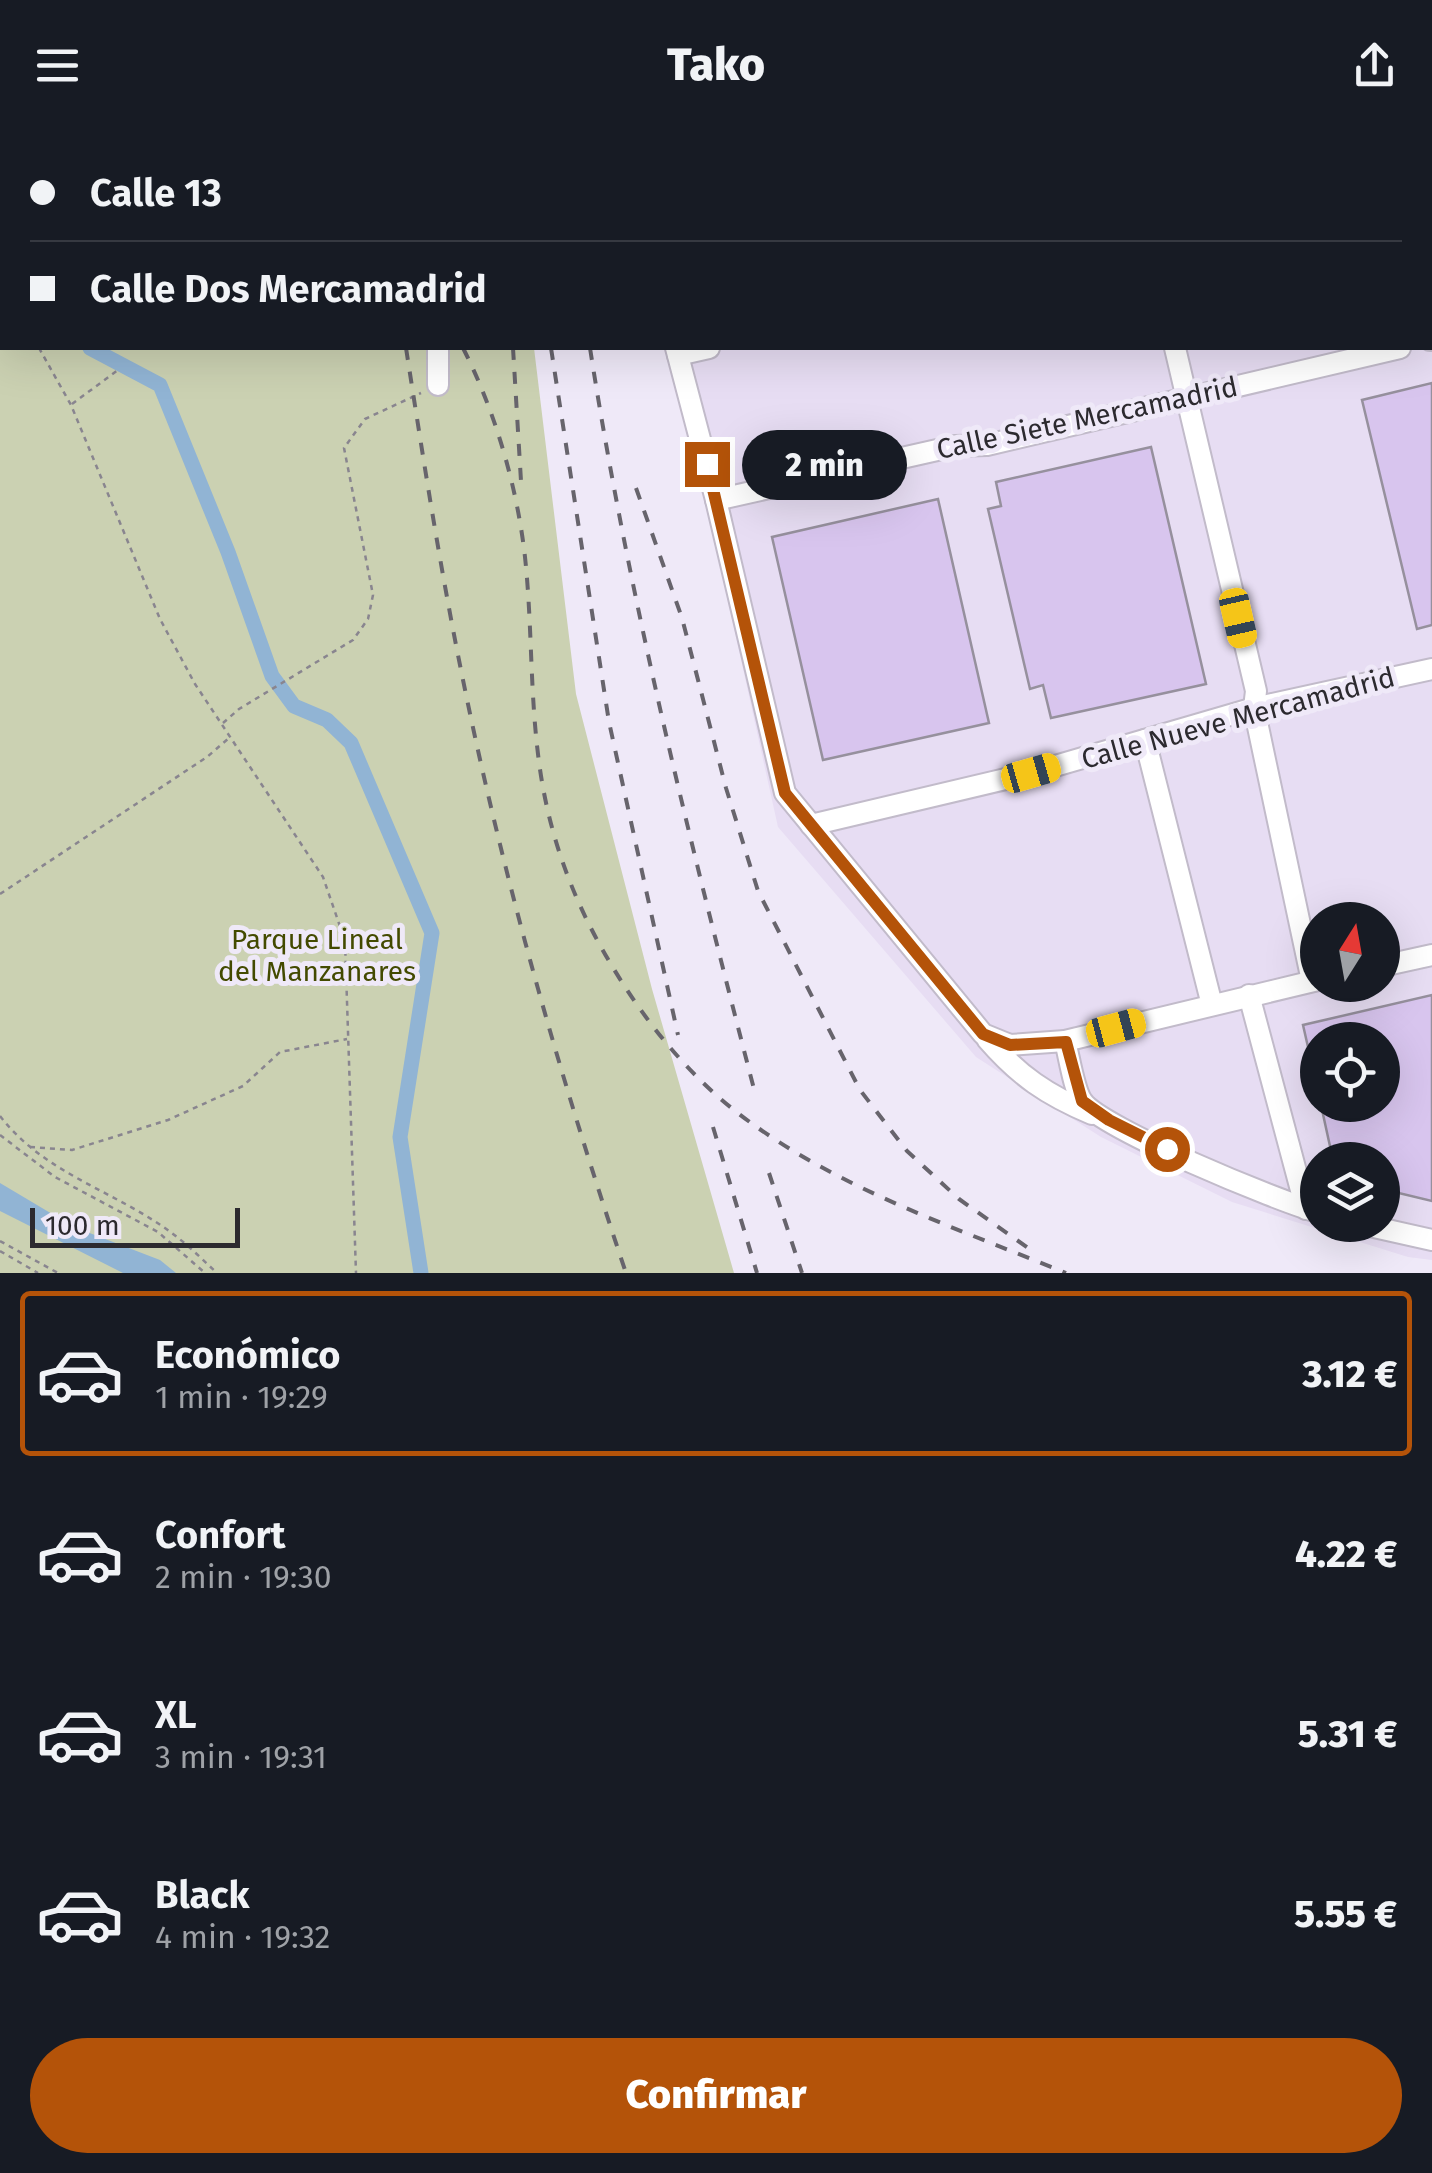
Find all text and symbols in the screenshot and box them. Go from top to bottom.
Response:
icon: menu [30,38,85,93]
text: Tako [667,38,765,92]
icon: share [1347,38,1402,93]
text: Calle 13 [90,170,222,216]
text: Calle Dos Mercamadrid [90,266,487,312]
street label: Calle Siete Mercamadrid [933,370,1241,466]
callout: 2 min [742,429,907,499]
route end [685,442,730,487]
text: 2 min [785,446,864,484]
car [1217,585,1259,651]
street label: Calle Nueve Mercamadrid [1078,660,1398,776]
car [998,750,1064,796]
north arrow [1300,902,1400,1002]
map controls [1300,902,1400,1242]
park label: Parque Lineal del Manzanares [218,923,416,988]
car [1083,1006,1149,1050]
button: locate [1300,1022,1400,1122]
route start [1145,1127,1190,1172]
button: layers [1300,1142,1400,1242]
scale bar [30,1203,240,1248]
text: 100 m [45,1209,120,1242]
icon: car [35,1329,125,1419]
text: Económico [155,1332,340,1378]
text: 3.12 € [1303,1351,1397,1397]
text: 1 min · 19:29 [155,1378,328,1416]
icon: car [35,1509,125,1599]
text: Confort [155,1512,285,1558]
text: 4.22 € [1295,1531,1397,1577]
text: 2 min · 19:30 [155,1558,332,1596]
icon: car [35,1689,125,1779]
text: XL [155,1692,197,1738]
text: 5.31 € [1298,1711,1397,1757]
text: 3 min · 19:31 [155,1738,327,1776]
icon: car [35,1869,125,1959]
text: Black [155,1872,250,1918]
text: 5.55 € [1294,1891,1397,1937]
text: 4 min · 19:32 [155,1918,330,1956]
button: Confirmar [30,2038,1402,2153]

